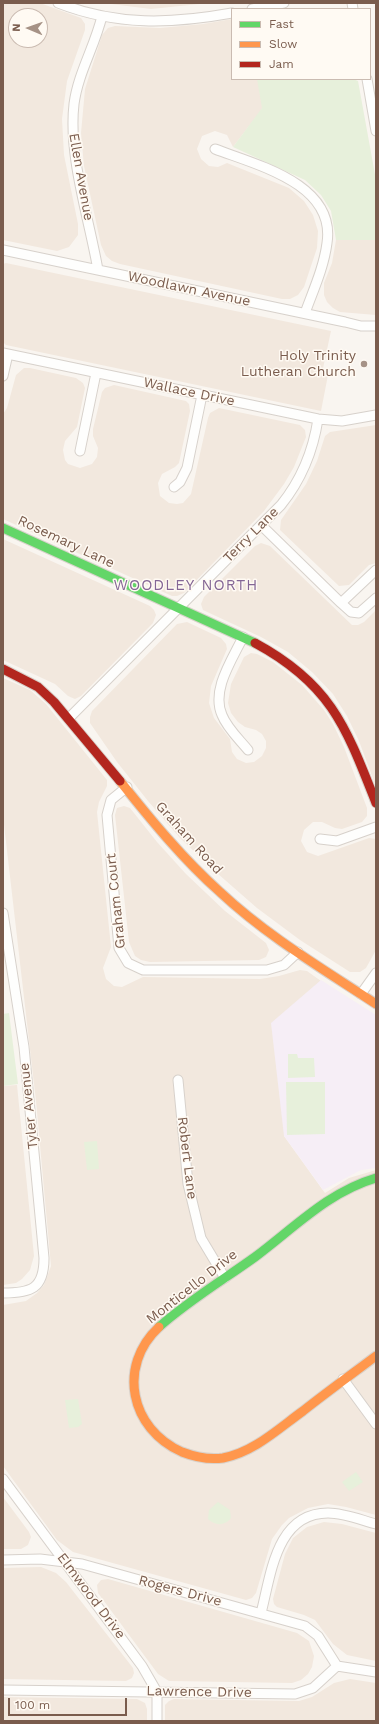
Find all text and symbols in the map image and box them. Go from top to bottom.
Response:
north arrow [8,8,48,48]
legend [231,8,371,80]
text: Fast [269,17,294,31]
text: N [10,23,23,32]
text: Slow [269,37,297,51]
text: Jam [269,57,294,71]
street label: Ellen Avenue [65,132,97,222]
street label: Woodlawn Avenue [126,268,252,310]
place label: Holy Trinity Lutheran Church [241,348,356,380]
marker: Holy Trinity Lutheran Church [359,359,369,369]
street label: Wallace Drive [142,374,236,410]
street label: Terry Lane [220,504,282,566]
street label: Rosemary Lane [15,512,117,572]
district label: WOODLEY NORTH [114,577,258,595]
street label: Graham Road [152,798,226,878]
street label: Graham Court [103,852,129,950]
street label: Tyler Avenue [16,1062,42,1150]
street label: Robert Lane [174,1116,200,1200]
street label: Monticello Drive [143,1246,241,1328]
street label: Elmwood Drive [53,1550,129,1642]
street label: Rogers Drive [137,1572,223,1610]
street label: Lawrence Drive [146,1683,252,1701]
scale bar [10,1690,129,1716]
text: 100 m [15,1698,50,1712]

